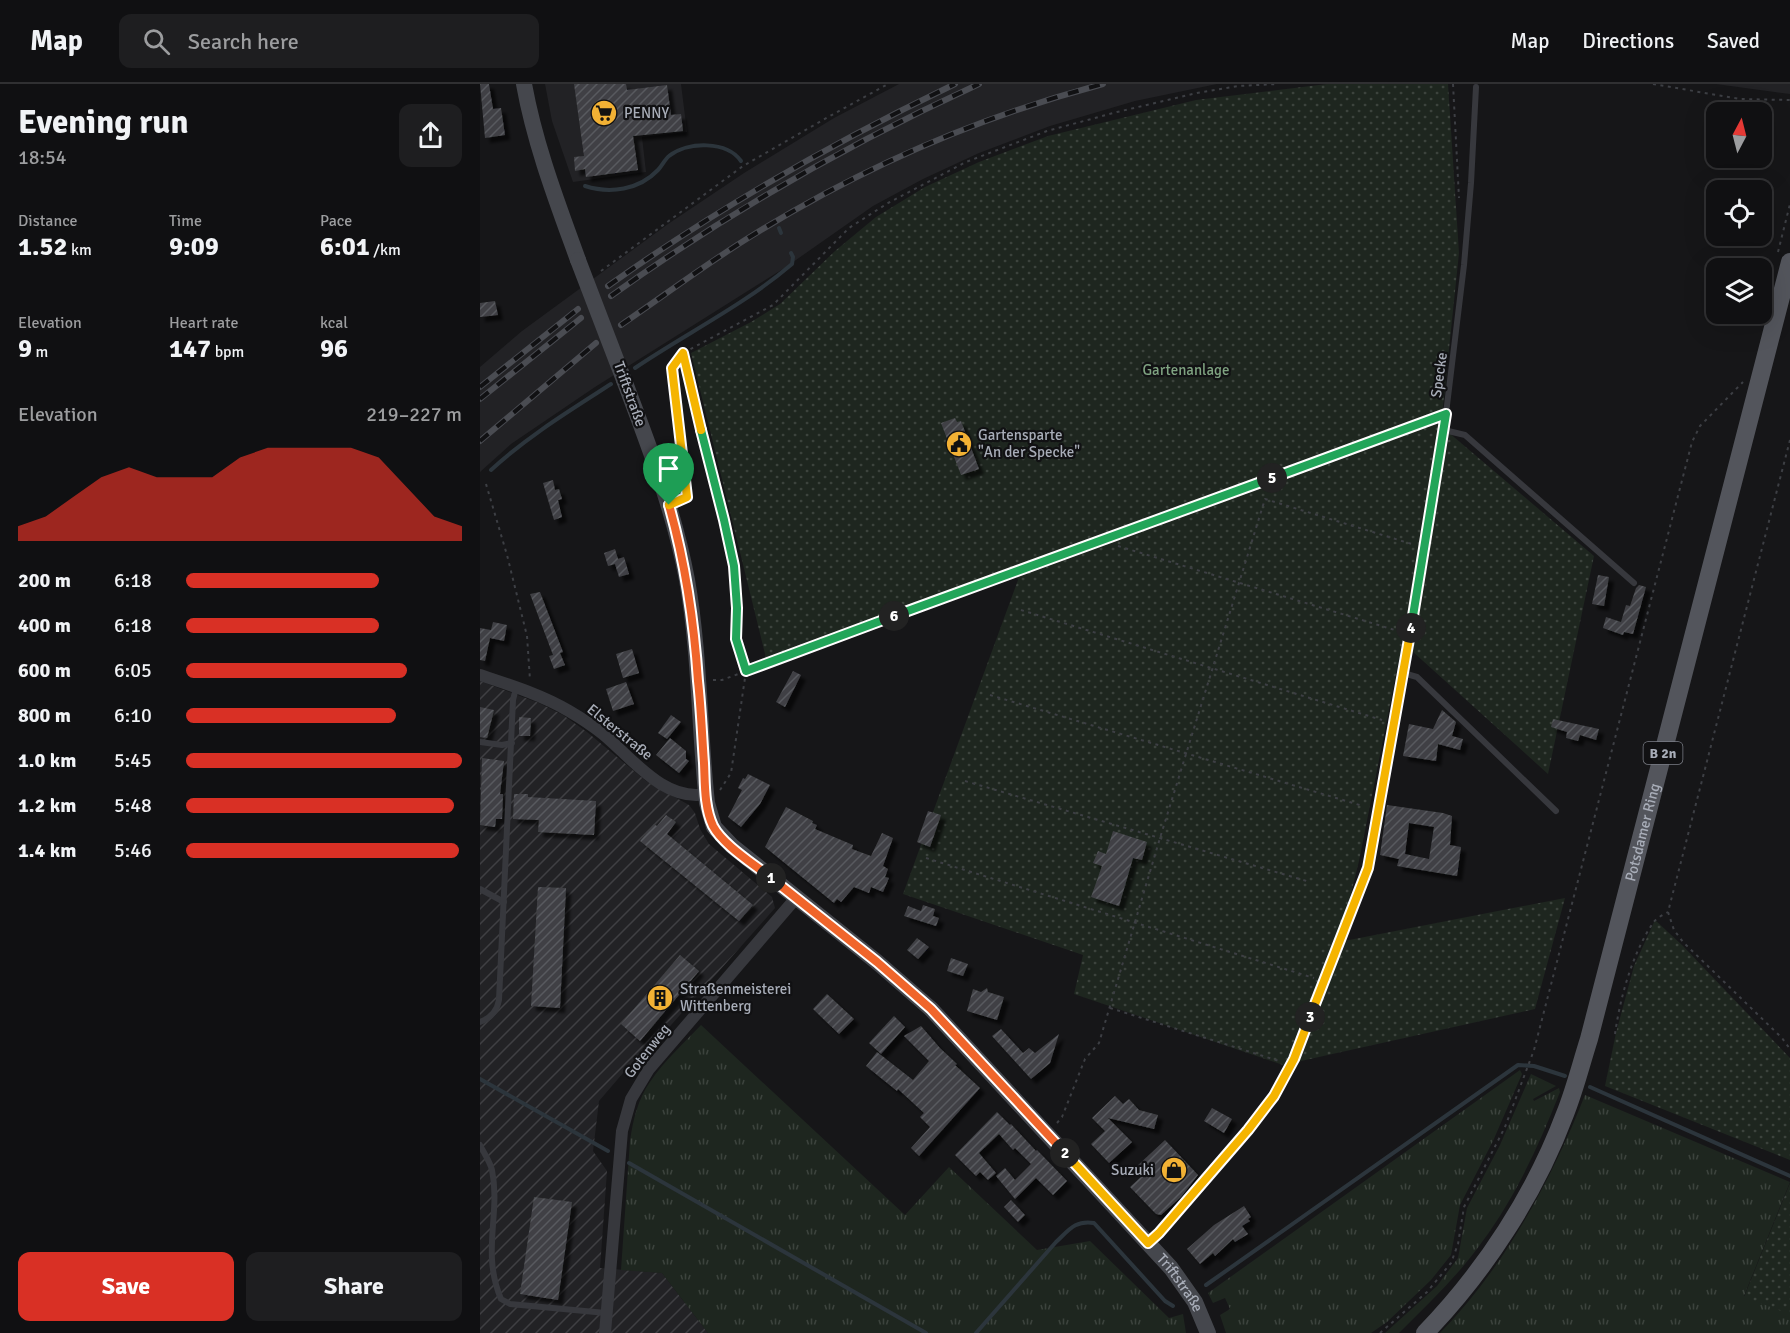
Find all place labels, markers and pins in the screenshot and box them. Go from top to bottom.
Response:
supermarket icon: PENNY [589,98,619,128]
place label: PENNY [624,104,669,122]
place label: Gartensparte "An der Specke" [978,426,1080,461]
public building icon: Gartensparte "An der Specke" [944,429,974,459]
pin [643,443,694,505]
pin: 5 [1257,463,1287,493]
pin: 6 [879,601,909,631]
pin: 4 [1396,613,1426,643]
pin: 1 [756,863,786,893]
place label: Straßenmeisterei Wittenberg [680,980,791,1015]
building icon: Straßenmeisterei Wittenberg [645,983,675,1013]
pin: 3 [1295,1002,1325,1032]
pin: 2 [1050,1138,1080,1168]
shop icon: Suzuki [1159,1155,1189,1185]
place label: Suzuki [1111,1161,1154,1179]

